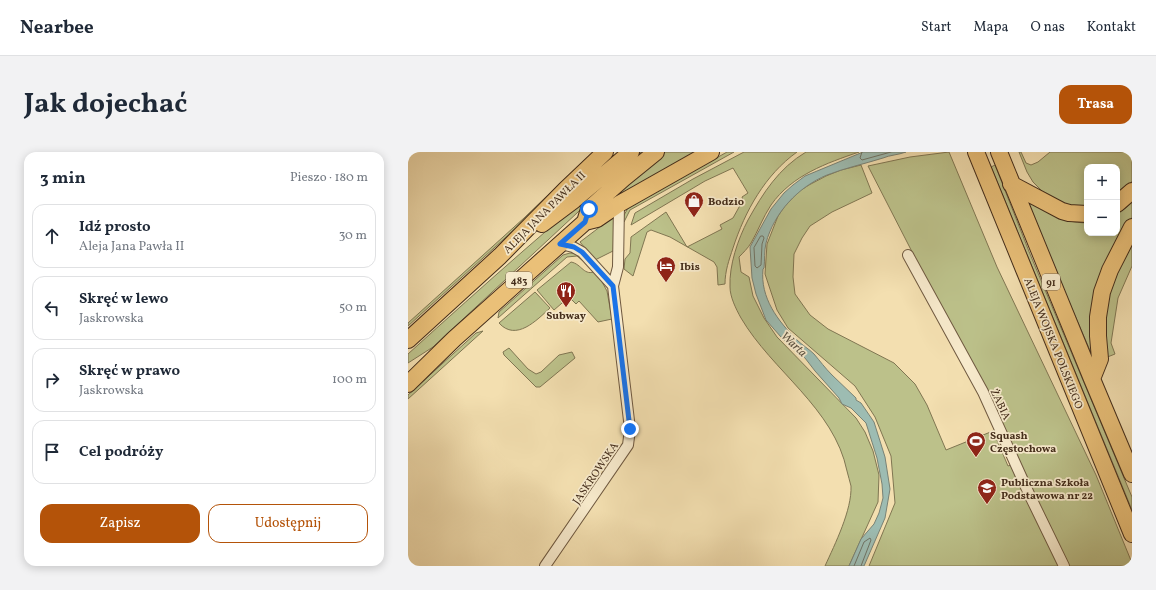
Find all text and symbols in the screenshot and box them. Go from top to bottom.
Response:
text: Nearbee [20,15,94,41]
text: Start [921,18,951,37]
text: Mapa [973,18,1008,37]
text: O nas [1030,18,1065,37]
text: Kontakt [1087,18,1136,37]
text: Jak dojechać [24,85,187,124]
button: Trasa [1059,85,1132,124]
map controls [1084,164,1120,236]
button: + [1084,164,1120,200]
text: 3 min [40,167,86,190]
text: Pieszo · 180 m [290,169,368,187]
street label: ALEJA JANA PAWŁA II [501,169,590,257]
shop icon: Bodzio [683,190,705,218]
place label: Bodzio [708,195,744,210]
route start [580,200,598,218]
button: − [1084,200,1120,236]
text: Idź prosto [79,217,151,238]
icon: ahead [41,225,63,247]
text: 30 m [339,227,367,245]
text: Aleja Jana Pawła II [79,238,184,256]
hotel icon: Ibis [655,255,677,283]
place label: Ibis [680,260,700,275]
road number: 483 [506,272,532,288]
road number: 91 [1042,274,1060,290]
street label: ALEJA WOJSKA POLSKIEGO [1019,276,1086,411]
restaurant icon: Subway [555,280,577,308]
text: Skręć w lewo [79,289,168,310]
icon: left [41,297,63,319]
text: 50 m [339,299,367,317]
place label: Subway [546,309,587,324]
text: Jaskrowska [79,310,144,328]
water label: Warta [777,328,810,361]
text: Skręć w prawo [79,361,180,382]
icon: right [41,369,63,391]
text: 100 m [332,371,367,389]
text: Jaskrowska [79,382,144,400]
street label: ŻABIA [986,386,1014,423]
route end [621,420,639,438]
place label: Squash Częstochowa [990,429,1056,457]
sports icon: Squash Częstochowa [965,430,987,458]
street label: JASKROWSKA [570,439,623,508]
icon: arrive [41,441,63,463]
text: Cel podróży [79,442,163,463]
place label: Publiczna Szkoła Podstawowa nr 22 [1001,476,1093,504]
school or university icon: Publiczna Szkoła Podstawowa nr 22 [976,477,998,505]
button: Zapisz [40,504,200,543]
button: Udostępnij [208,504,368,543]

